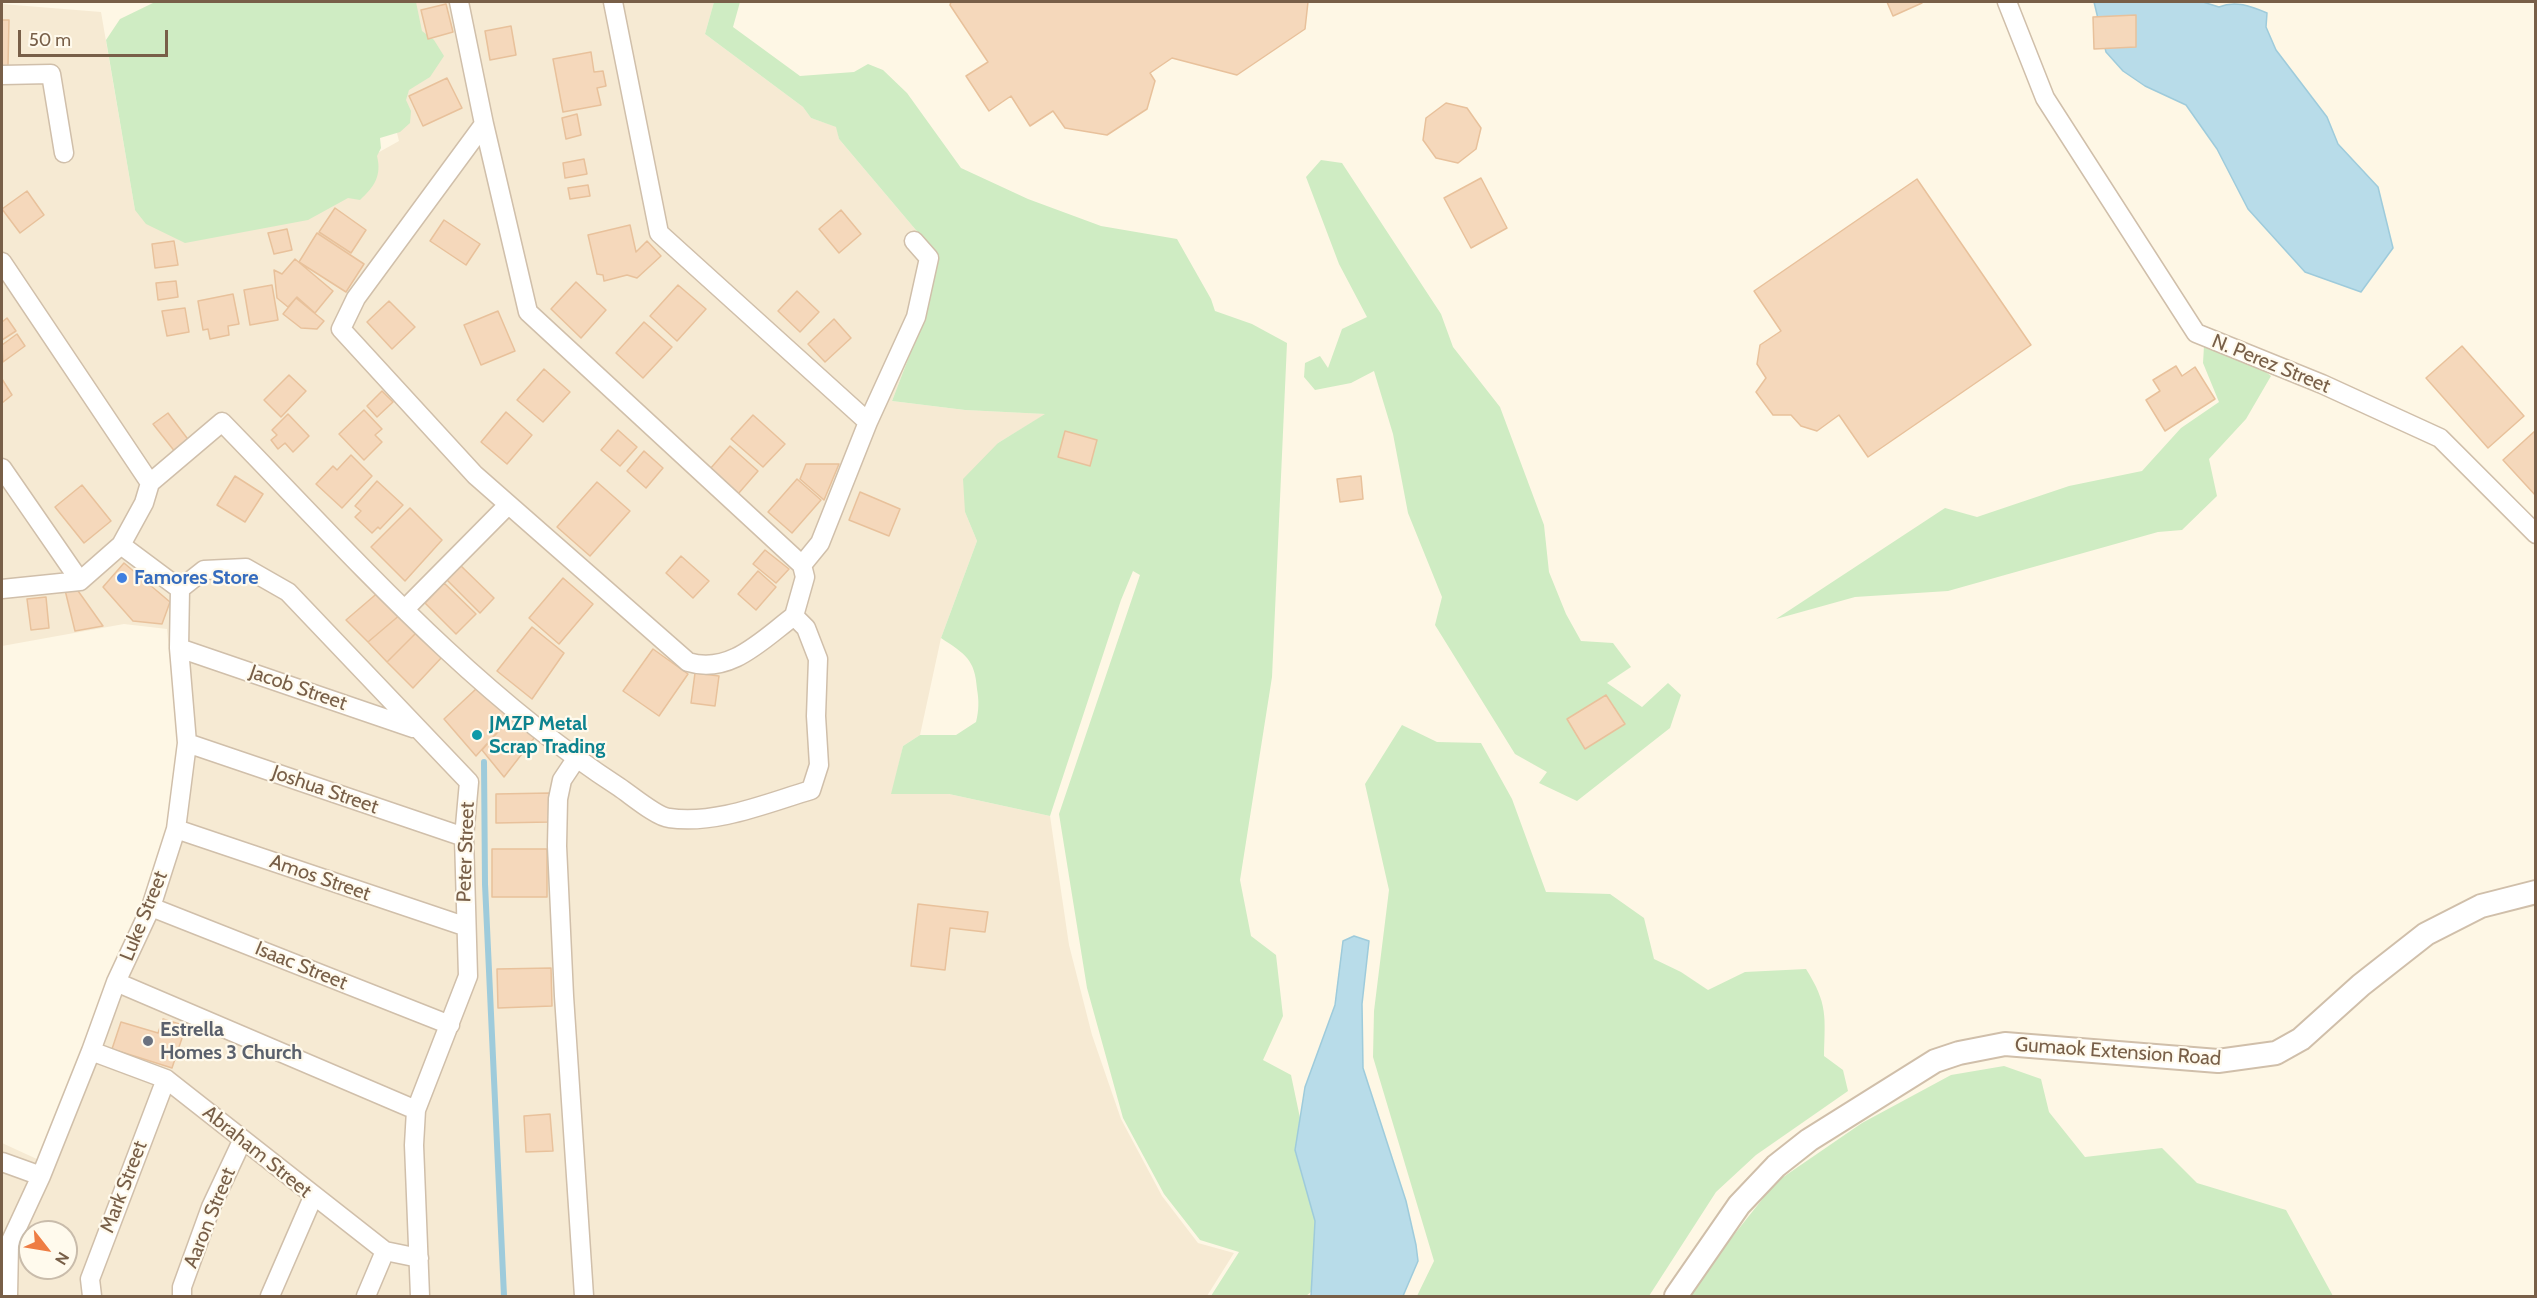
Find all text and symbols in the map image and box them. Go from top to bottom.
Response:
scale bar [21,18,171,56]
text: 50 m [29,29,71,51]
street label: N. Perez Street [2208,329,2334,399]
place label: Famores Store [134,566,258,590]
marker: Famores Store [115,571,129,585]
street label: Jacob Street [246,660,350,716]
place label: JMZP Metal Scrap Trading [489,712,605,759]
marker: JMZP Metal Scrap Trading [470,728,484,742]
street label: Joshua Street [269,761,381,819]
street label: Peter Street [452,801,480,903]
street label: Amos Street [266,850,374,906]
street label: Luke Street [115,867,173,965]
street label: Isaac Street [251,937,351,995]
place label: Estrella Homes 3 Church [160,1018,302,1065]
street label: Gumaok Extension Road [2014,1033,2222,1071]
marker: Estrella Homes 3 Church [141,1034,155,1048]
street label: Abraham Street [198,1101,316,1203]
street label: Mark Street [95,1137,153,1237]
street label: Aaron Street [179,1164,241,1272]
north arrow [18,1220,78,1280]
text: N [51,1249,73,1268]

